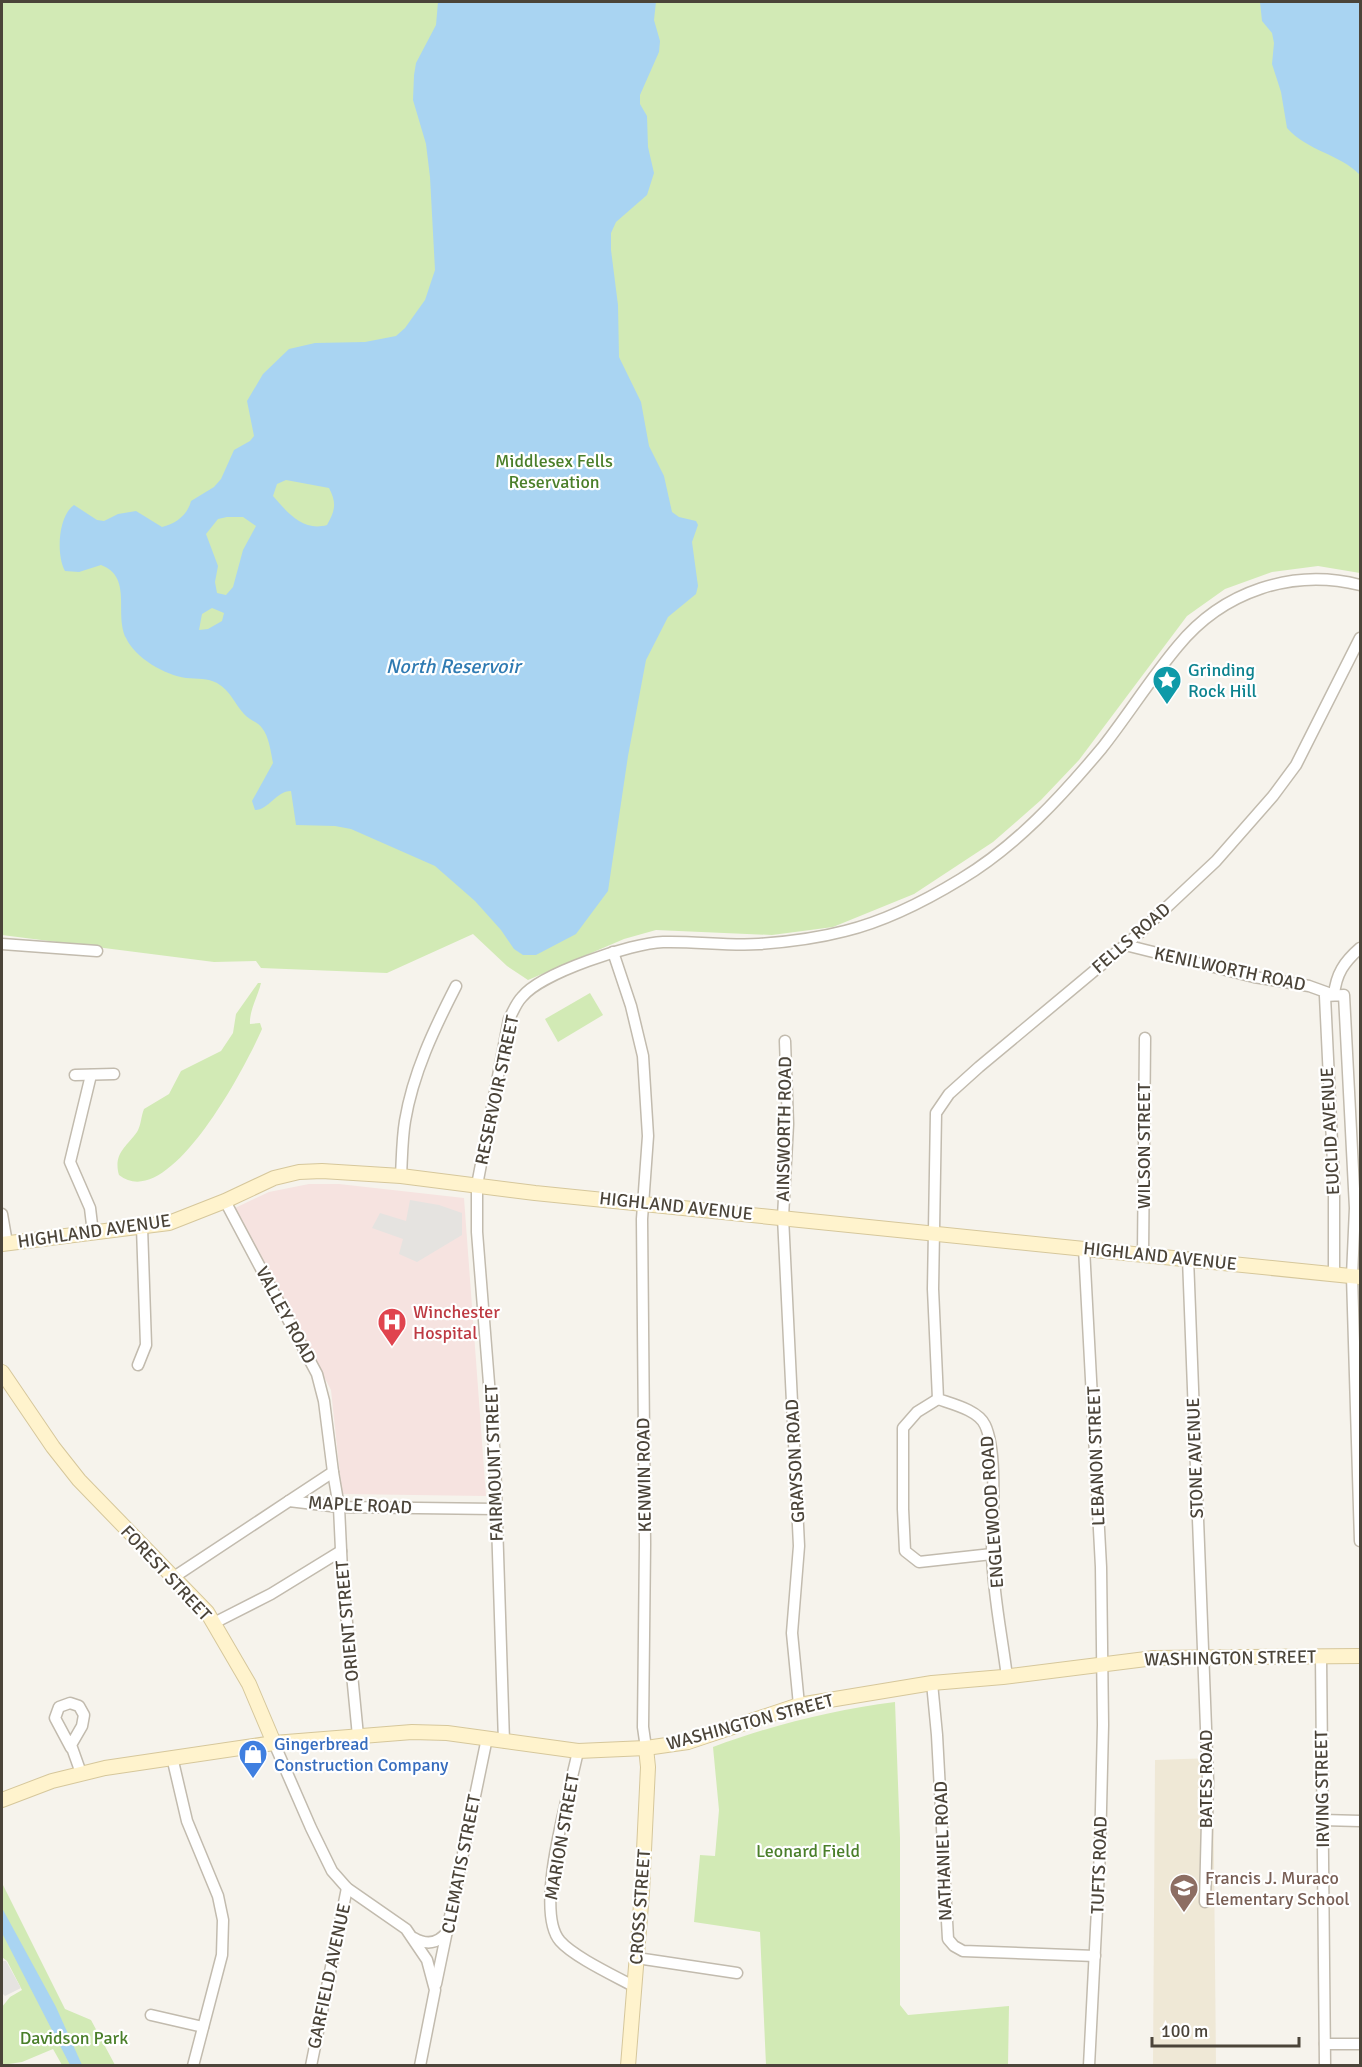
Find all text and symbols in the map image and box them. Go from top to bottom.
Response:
park label: Middlesex Fells Reservation [495,450,613,493]
water label: North Reservoir [386,654,523,679]
place label: Grinding Rock Hill [1188,659,1257,702]
place icon: Grinding Rock Hill [1151,664,1183,706]
street label: FELLS ROAD [1087,898,1175,978]
street label: KENILWORTH ROAD [1152,942,1308,996]
street label: RESERVOIR STREET [470,1013,524,1167]
street label: AINSWORTH ROAD [772,1056,796,1202]
street label: EUCLID AVENUE [1316,1066,1344,1196]
street label: WILSON STREET [1133,1083,1155,1209]
street label: HIGHLAND AVENUE [598,1187,754,1225]
street label: HIGHLAND AVENUE [16,1209,172,1253]
street label: HIGHLAND AVENUE [1082,1237,1238,1275]
street label: VALLEY ROAD [251,1263,321,1367]
place label: Winchester Hospital [413,1301,500,1344]
hospital icon: Winchester Hospital [376,1306,408,1348]
street label: FAIRMOUNT STREET [480,1384,508,1542]
street label: LEBANON STREET [1083,1386,1109,1526]
street label: STONE AVENUE [1182,1397,1208,1519]
street label: GRAYSON ROAD [781,1399,809,1523]
street label: KENWIN ROAD [632,1417,656,1533]
street label: ENGLEWOOD ROAD [976,1435,1008,1589]
street label: MAPLE ROAD [308,1491,412,1519]
street label: FOREST STREET [116,1521,216,1626]
street label: ORIENT STREET [331,1559,363,1683]
street label: WASHINGTON STREET [1144,1645,1316,1670]
street label: WASHINGTON STREET [664,1689,836,1755]
street label: BATES ROAD [1195,1730,1217,1828]
street label: IRVING STREET [1310,1730,1334,1848]
place label: Gingerbread Construction Company [274,1733,449,1776]
shop icon: Gingerbread Construction Company [237,1738,269,1780]
street label: MARION STREET [540,1772,584,1902]
street label: NATHANIEL ROAD [930,1781,956,1921]
street label: CLEMATIS STREET [437,1792,485,1935]
street label: TUFTS ROAD [1086,1816,1112,1914]
park label: Leonard Field [756,1840,860,1862]
street label: CROSS STREET [625,1848,655,1965]
place label: Francis J. Muraco Elementary School [1205,1867,1350,1910]
school or university icon: Francis J. Muraco Elementary School [1168,1872,1200,1914]
street label: GARFIELD AVENUE [303,1901,355,2051]
scale bar [1152,2010,1299,2048]
text: 100 m [1161,2020,1208,2042]
park label: Davidson Park [20,2027,128,2049]

